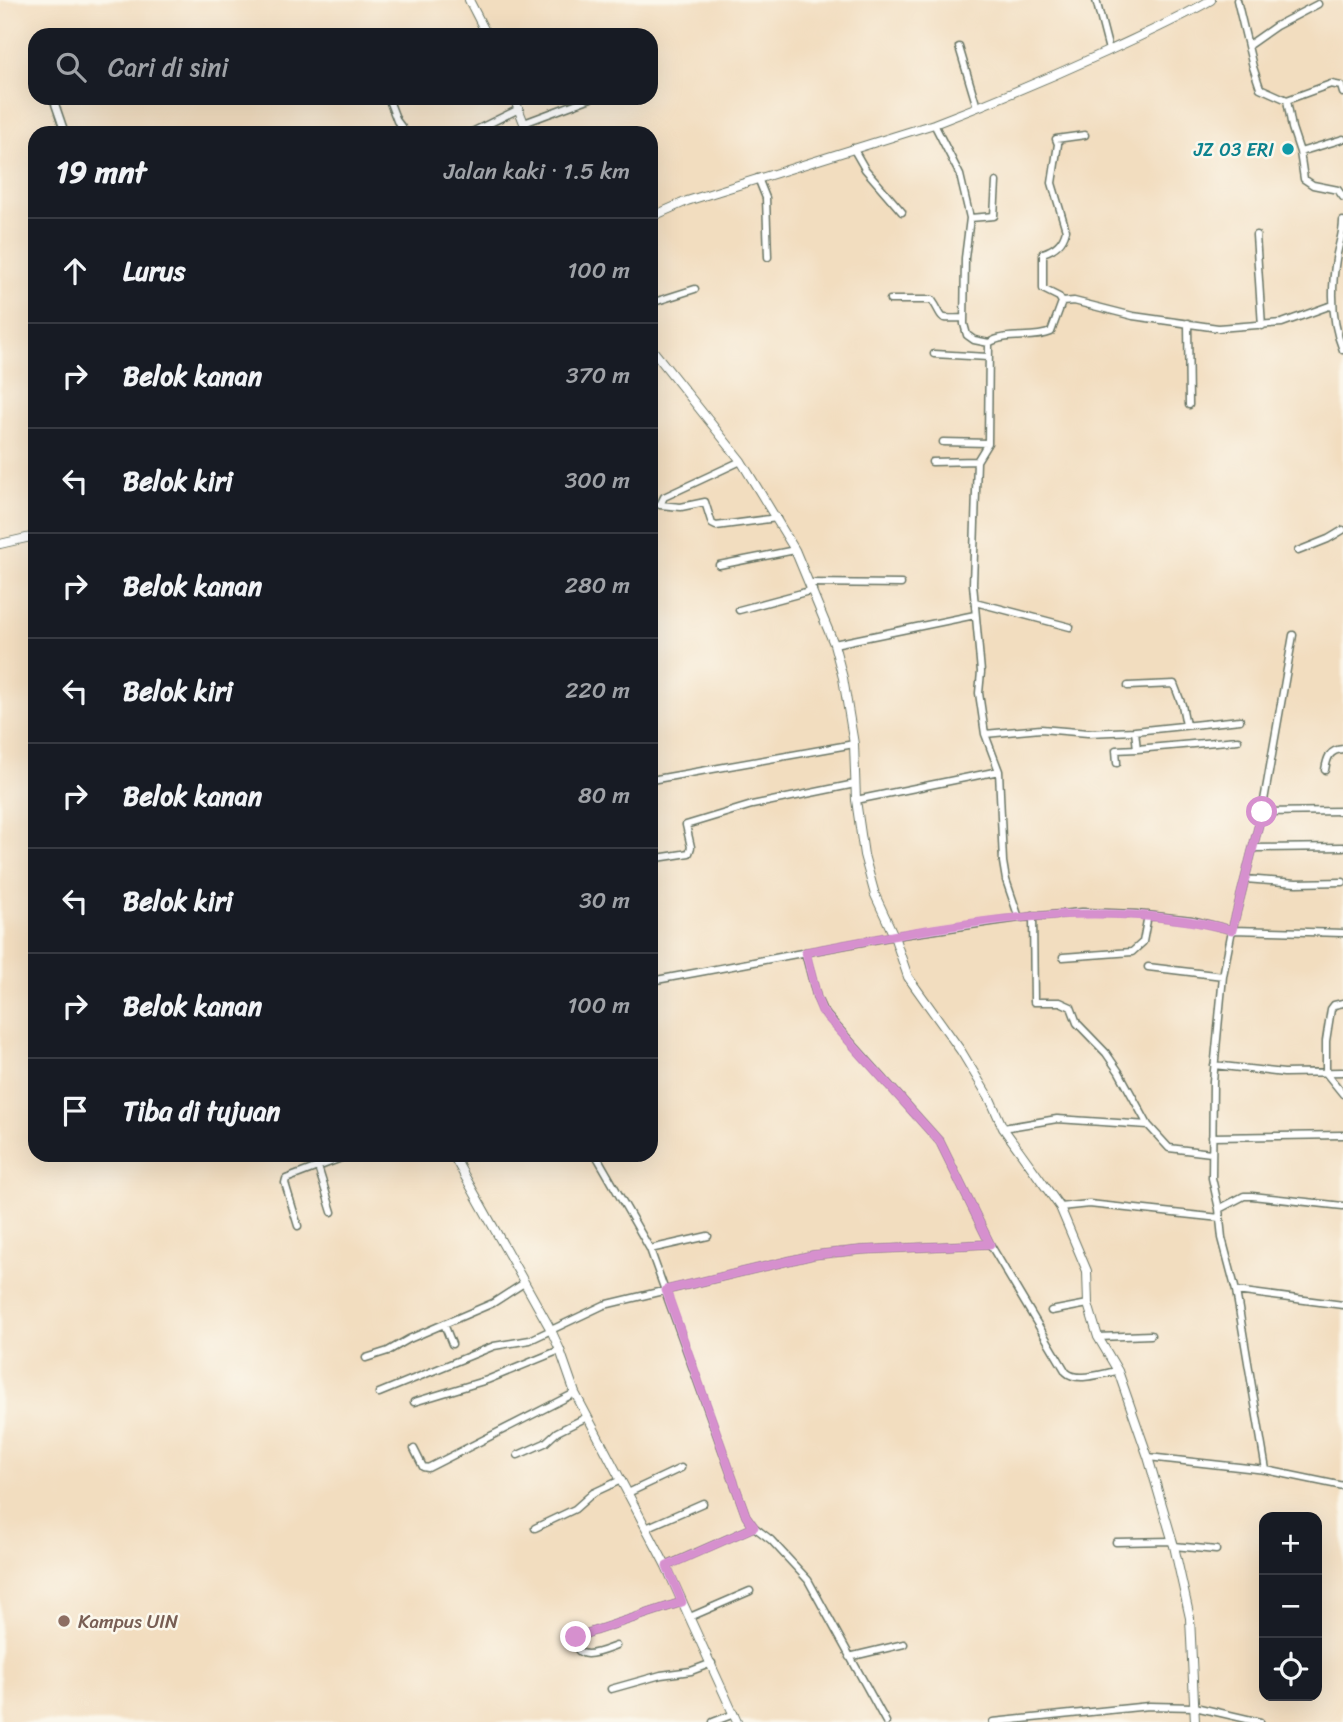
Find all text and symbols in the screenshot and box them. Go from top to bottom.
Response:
search box [28,28,658,105]
text: Cari di sini [108,44,229,90]
icon: search [52,48,90,86]
place label: JZ 03 ERI [1193,133,1274,166]
marker: JZ 03 ERI [1280,141,1296,157]
text: 19 mnt [56,145,146,199]
text: Jalan kaki · 1.5 km [444,151,630,192]
text: Lurus [123,248,186,294]
text: 100 m [567,250,630,291]
icon: ahead [56,252,94,290]
text: Belok kanan [123,353,262,399]
text: 370 m [566,355,630,396]
icon: right [56,357,94,395]
text: Belok kiri [123,458,233,504]
text: 300 m [565,460,630,501]
icon: left [56,462,94,500]
text: Belok kanan [123,563,262,609]
text: 280 m [565,565,630,606]
icon: right [56,567,94,605]
text: Belok kiri [123,668,233,714]
text: 220 m [565,670,630,711]
icon: left [56,672,94,710]
text: Belok kanan [123,773,262,819]
text: 80 m [578,775,630,816]
icon: right [56,777,94,815]
route start [1246,796,1277,827]
text: Belok kiri [123,878,233,924]
text: 30 m [579,880,630,921]
icon: left [56,882,94,920]
text: Belok kanan [123,983,262,1029]
text: 100 m [567,985,630,1026]
icon: right [56,987,94,1025]
text: Tiba di tujuan [123,1088,280,1134]
icon: arrive [56,1092,94,1130]
map controls [1259,1512,1322,1701]
button: + [1259,1512,1322,1575]
button: − [1259,1575,1322,1638]
place label: Kampus UIN [78,1605,178,1638]
marker: Kampus UIN [56,1613,72,1629]
route end [560,1621,591,1652]
button: locate [1259,1638,1322,1701]

